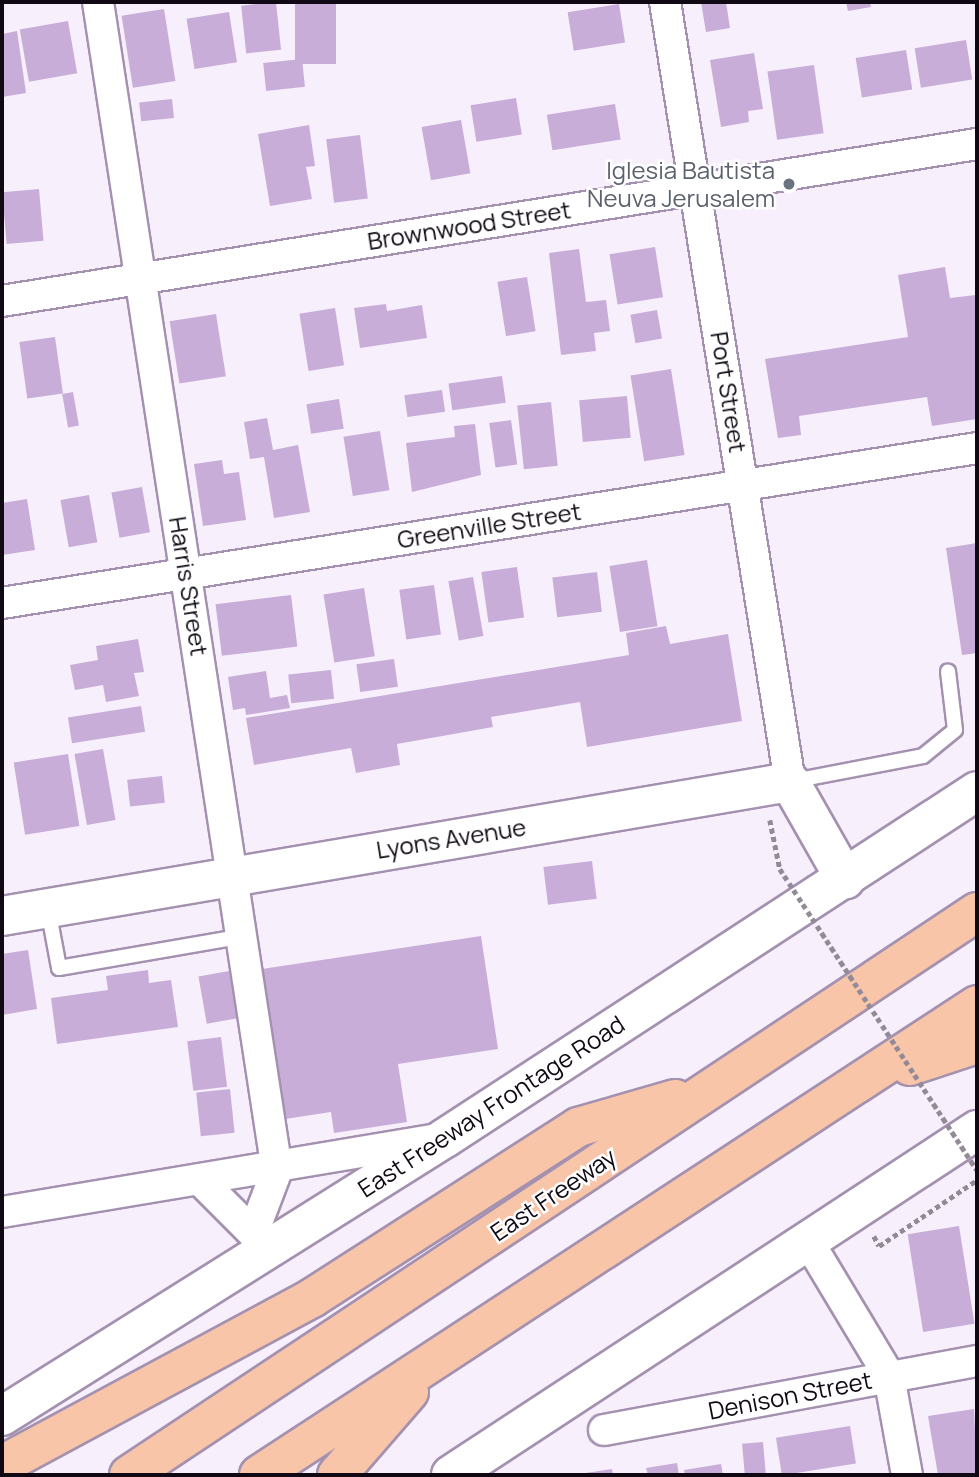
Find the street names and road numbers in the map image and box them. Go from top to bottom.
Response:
street label: Brownwood Street [365,195,573,255]
street label: Port Street [705,329,753,455]
street label: Greenville Street [395,496,583,554]
street label: Harris Street [164,514,214,658]
street label: Lyons Avenue [374,812,528,864]
street label: East Freeway Frontage Road [352,1009,630,1203]
street label: East Freeway [485,1142,621,1246]
street label: Denison Street [706,1365,874,1425]

